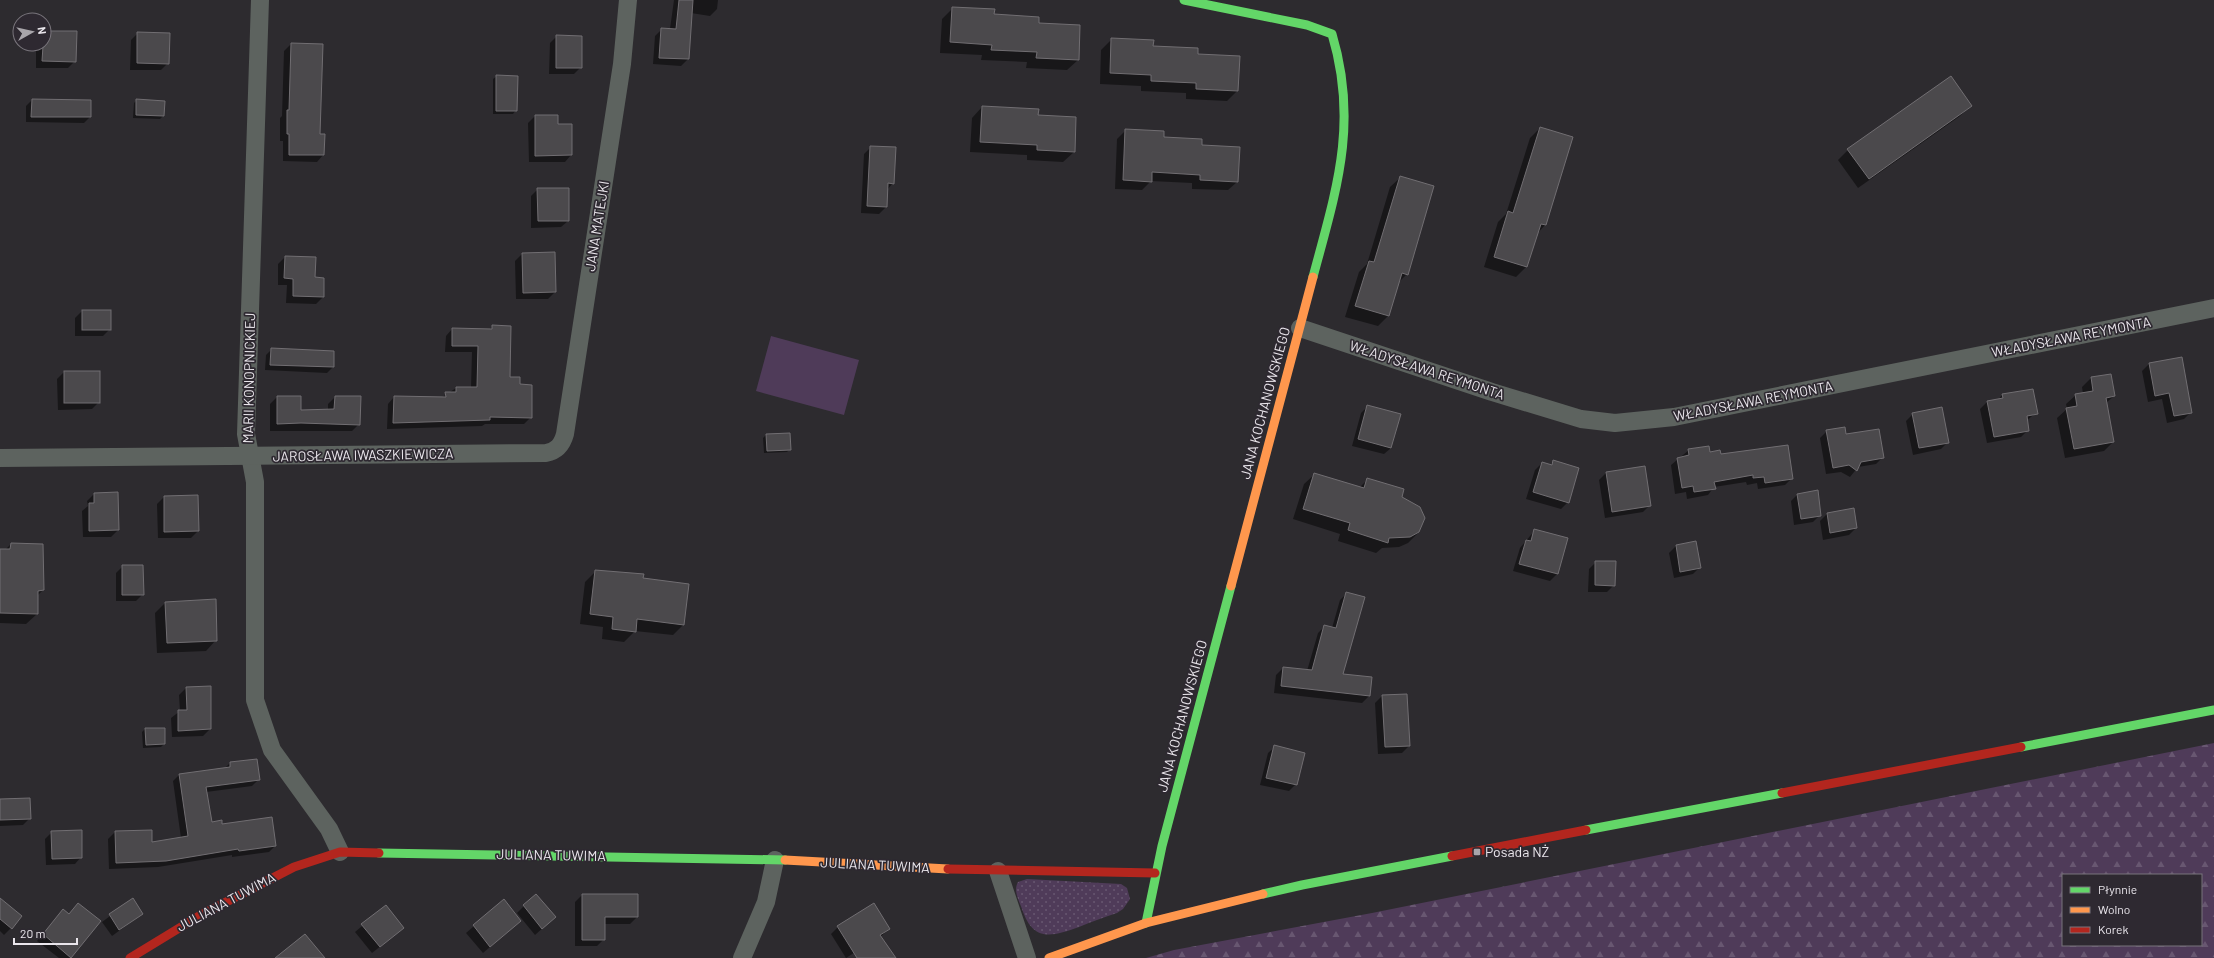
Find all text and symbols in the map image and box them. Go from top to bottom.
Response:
north arrow [12,12,52,52]
text: N [35,26,49,35]
street label: JANA MATEJKI [581,179,612,272]
street label: MARII KONOPNICKIEJ [239,312,258,444]
street label: WŁADYSŁAWA REYMONTA [1990,313,2153,360]
street label: JANA KOCHANOWSKIEGO [1236,325,1293,481]
street label: WŁADYSŁAWA REYMONTA [1347,336,1507,403]
street label: WŁADYSŁAWA REYMONTA [1672,377,1835,424]
street label: JAROSŁAWA IWASZKIEWICZA [272,444,454,465]
street label: JANA KOCHANOWSKIEGO [1153,638,1210,794]
place label: Posada NŻ [1485,843,1549,860]
street label: JULIANA TUWIMA [496,845,606,864]
marker: Posada NŻ [1472,847,1482,857]
street label: JULIANA TUWIMA [820,853,931,876]
street label: JULIANA TUWIMA [173,868,279,935]
legend [2062,874,2202,946]
text: Płynnie [2098,882,2137,896]
text: Wolno [2098,902,2130,916]
scale bar [14,920,77,946]
text: Korek [2098,922,2128,936]
text: 20 m [20,926,46,940]

